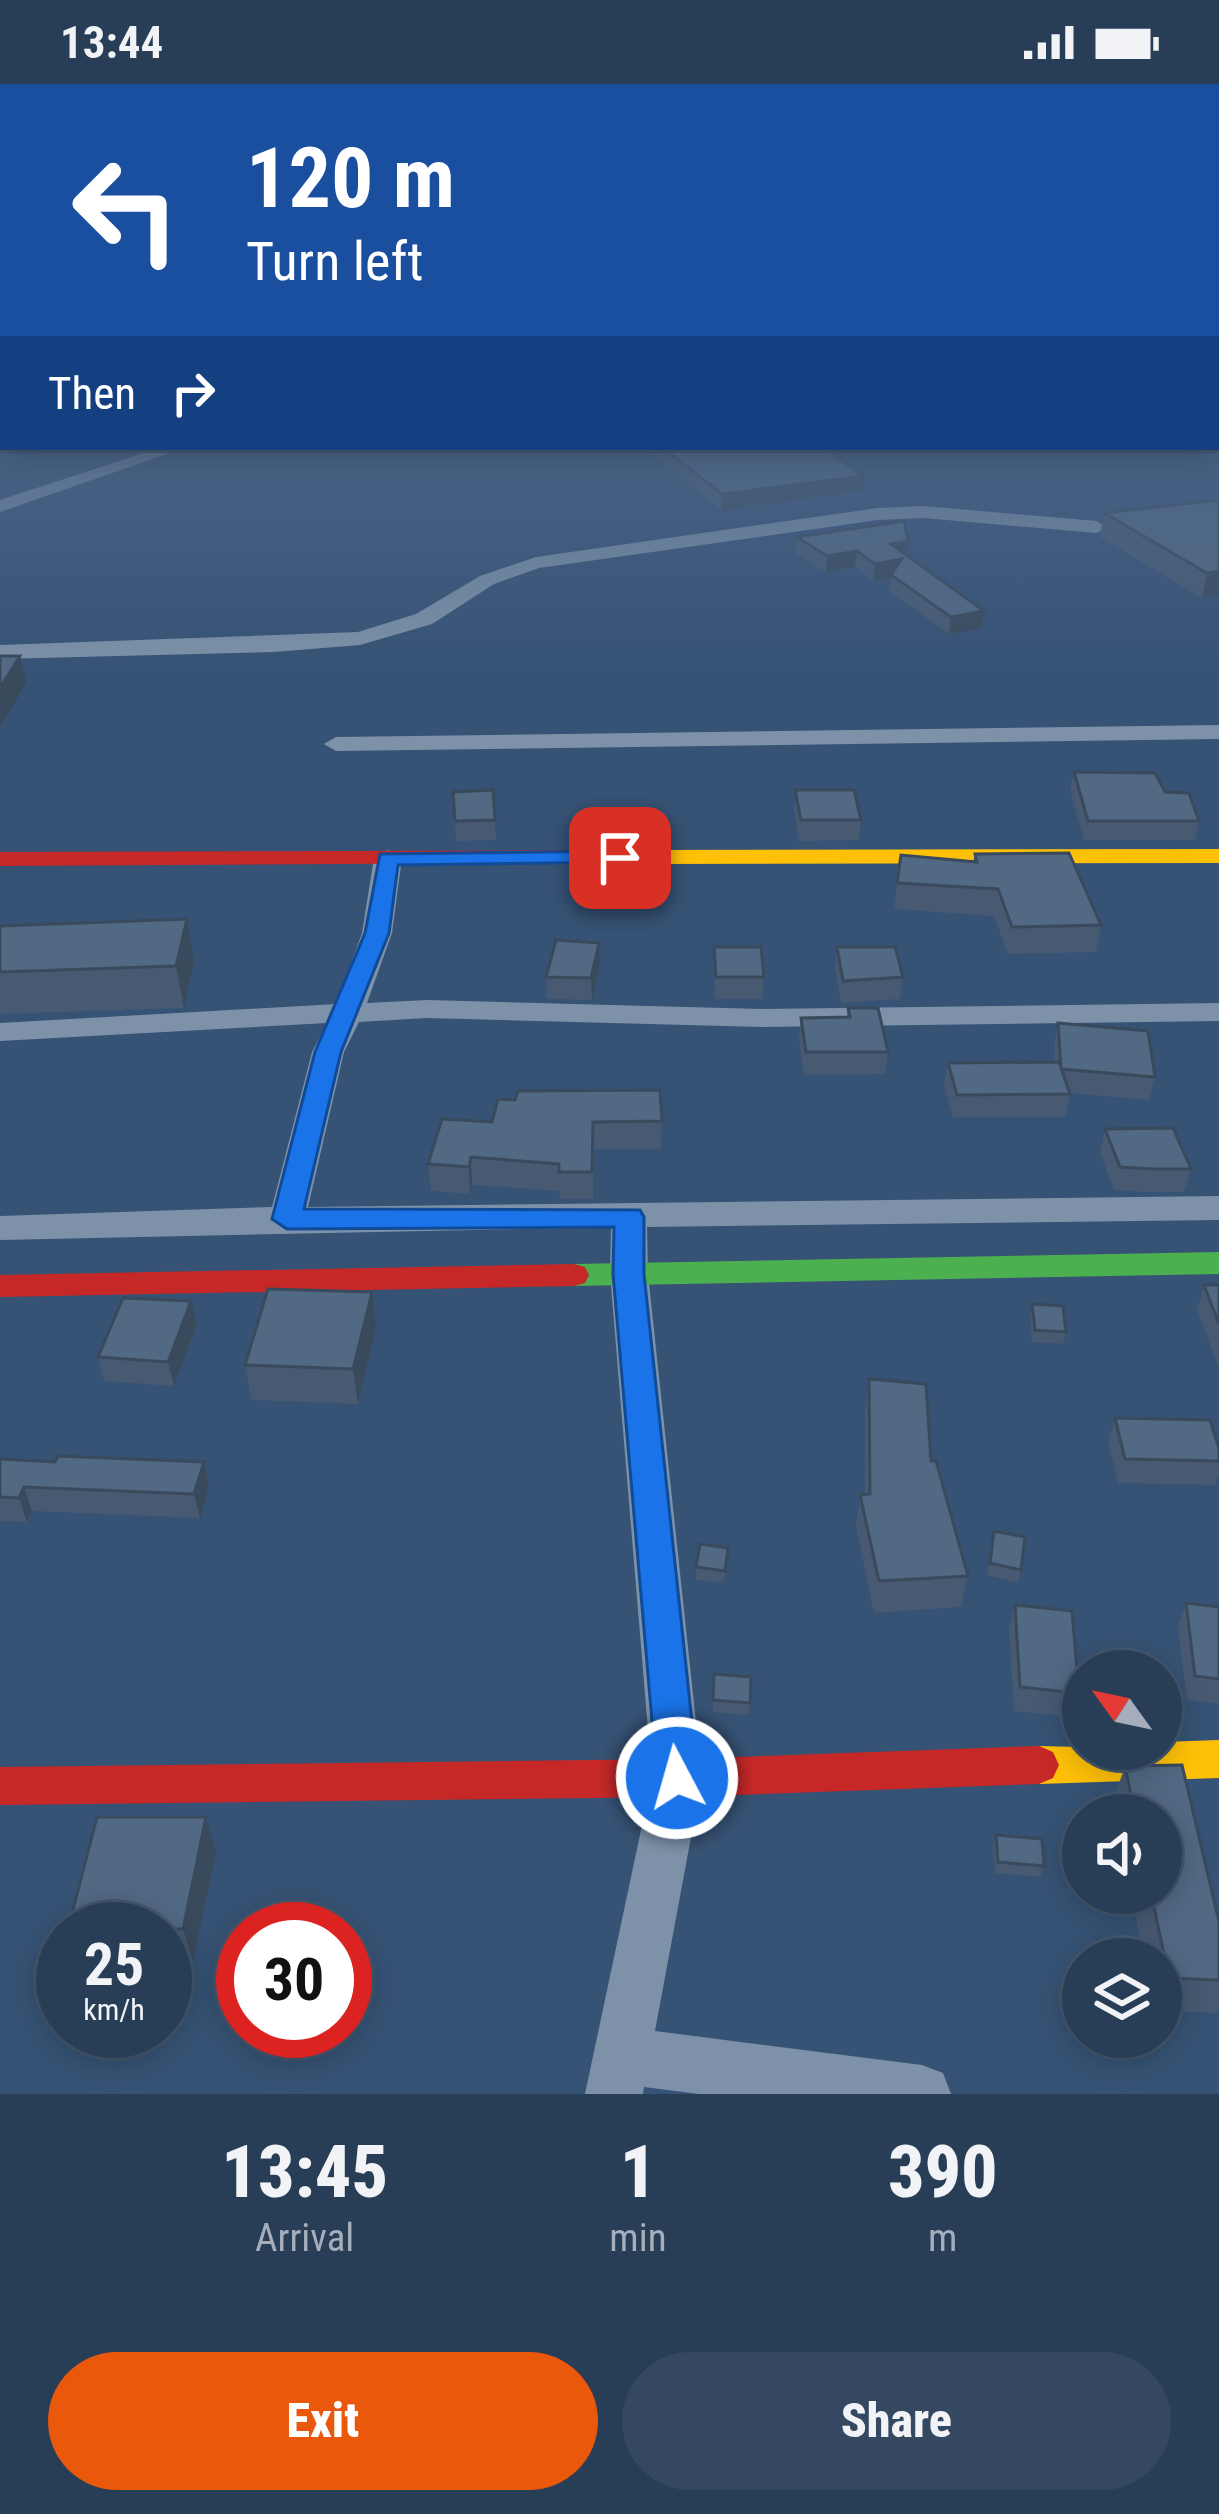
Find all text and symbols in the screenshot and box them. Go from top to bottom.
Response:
text: 13:44 [60,16,163,69]
text: 120 m [246,129,455,228]
icon: left [48,132,204,288]
text: Turn left [246,230,423,293]
icon: right [160,360,226,426]
text: Then [48,367,136,420]
pin [569,807,671,909]
icon: arrive [587,825,653,891]
north arrow [1062,1650,1182,1770]
map controls [1062,1650,1182,2058]
position arrow [614,1715,740,1841]
button: sound [1062,1794,1182,1914]
speed limit sign: 30 [216,1902,372,2058]
text: 25 [84,1929,144,2000]
button: layers [1062,1938,1182,2058]
text: km/h [83,1992,145,2027]
text: 13:45 [221,2130,388,2215]
text: 1 [620,2130,656,2215]
text: 390 [888,2130,998,2215]
text: Arrival [255,2215,354,2261]
text: min [609,2215,667,2261]
text: m [928,2215,957,2261]
button: Exit [48,2352,598,2490]
button: Share [622,2352,1171,2490]

